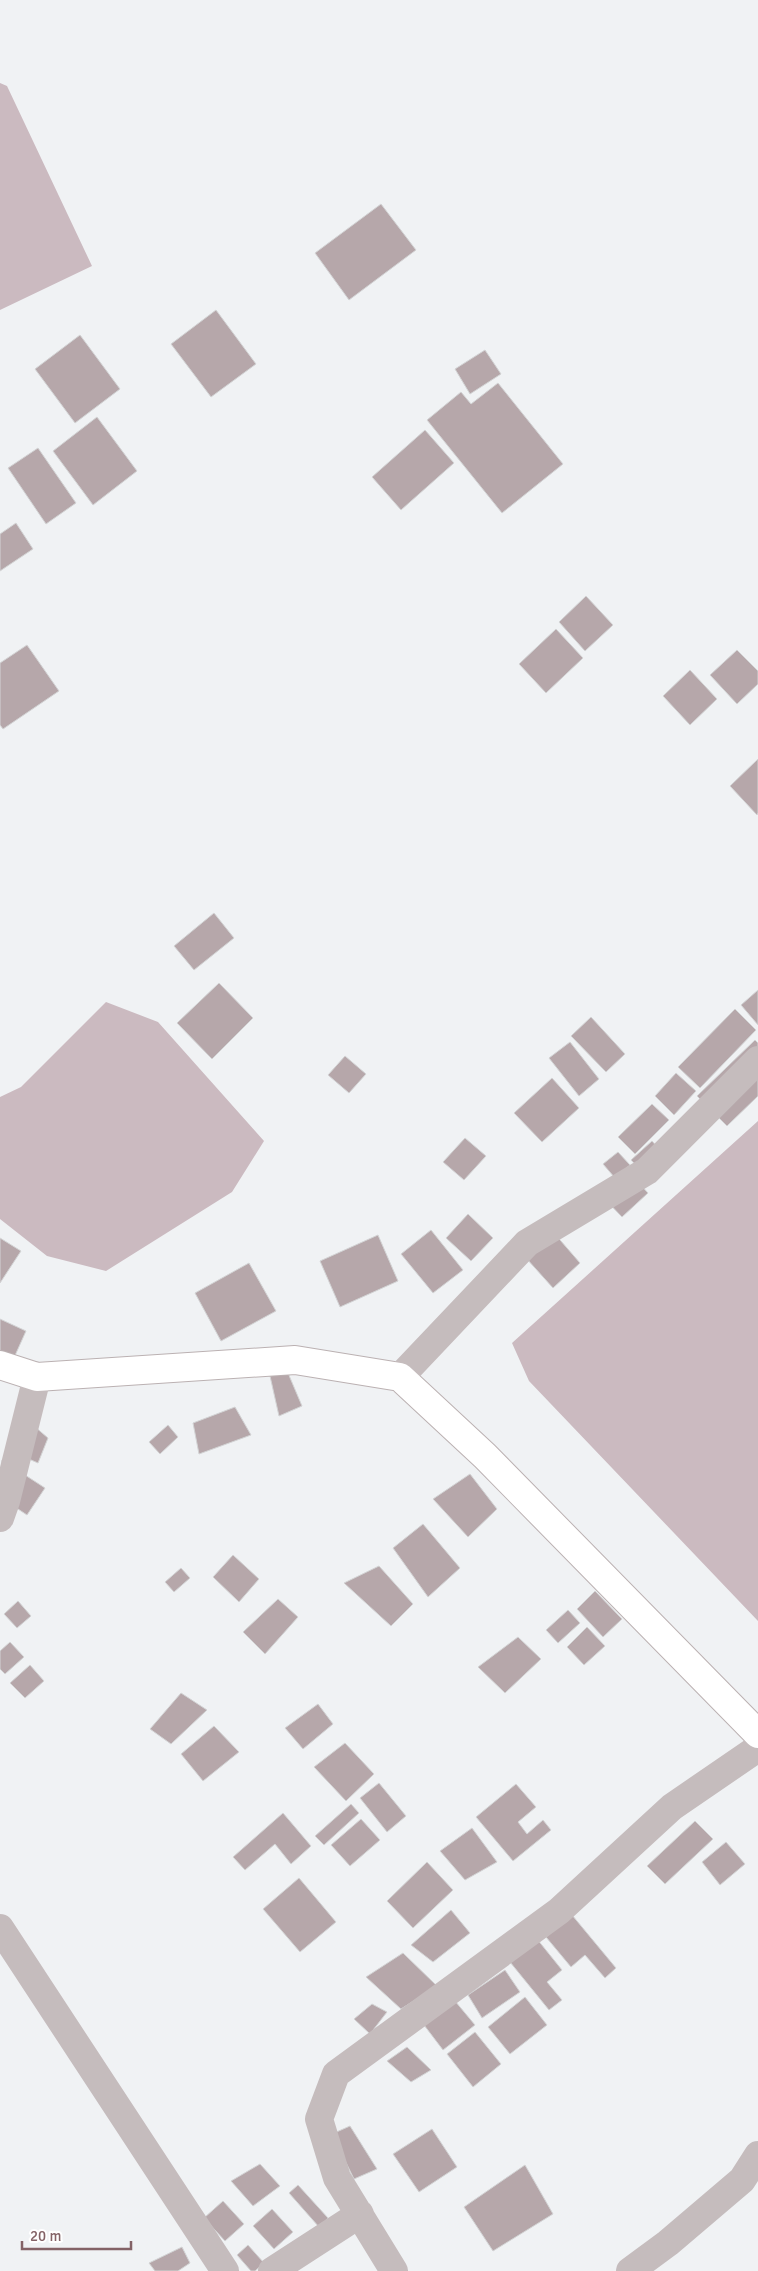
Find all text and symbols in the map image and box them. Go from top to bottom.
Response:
scale bar [22,2218,131,2250]
text: 20 m [30,2227,61,2245]

